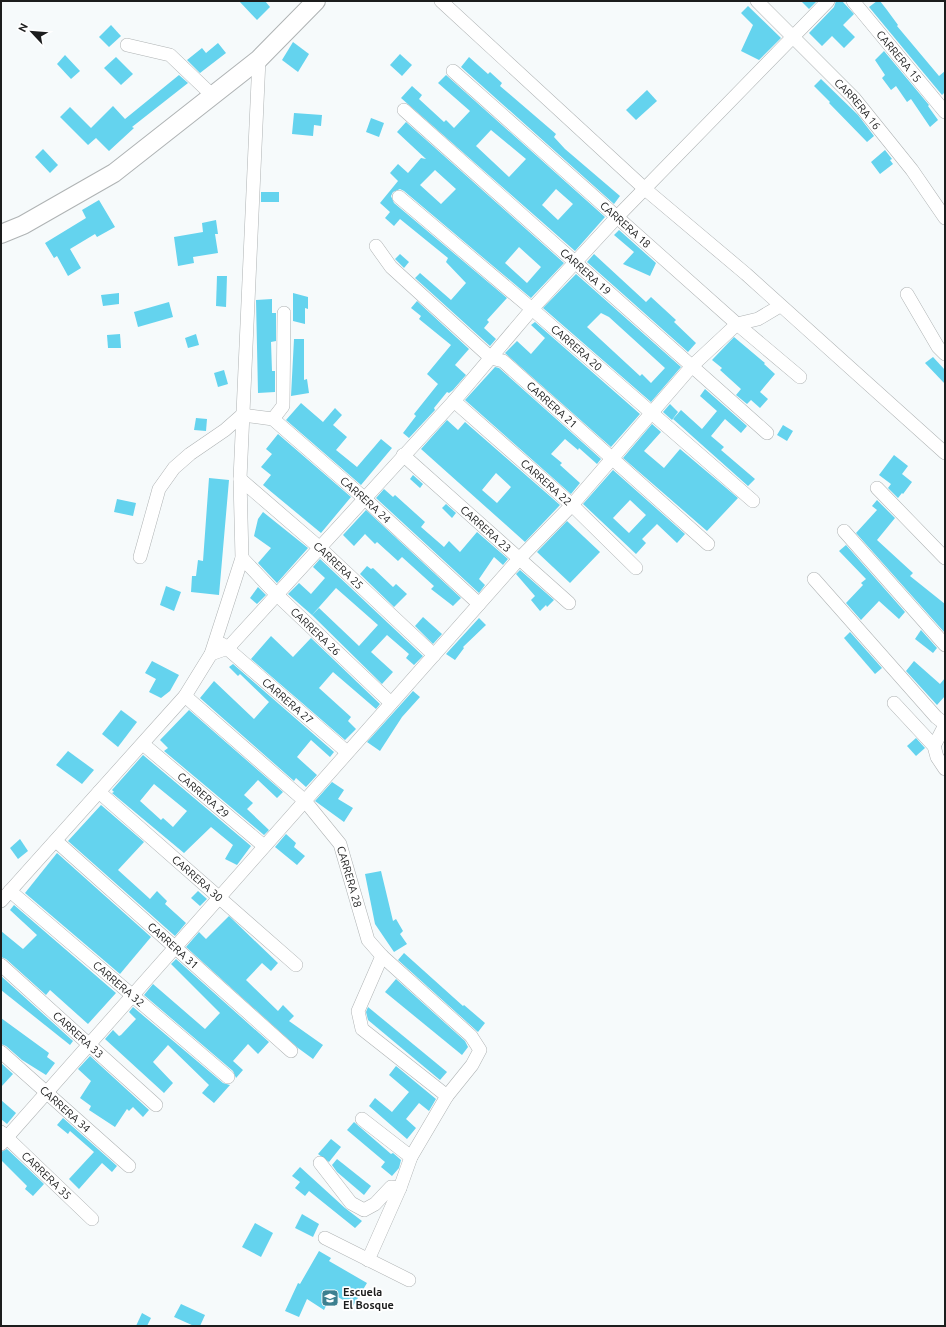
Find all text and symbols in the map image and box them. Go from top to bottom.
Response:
north arrow [12,12,52,52]
text: N [16,21,30,34]
street label: CARRERA 15 [874,28,924,85]
street label: CARRERA 16 [832,76,883,132]
street label: CARRERA 18 [598,199,653,250]
street label: CARRERA 19 [558,246,613,297]
street label: CARRERA 20 [549,322,604,373]
street label: CARRERA 21 [524,379,580,430]
street label: CARRERA 22 [519,457,574,508]
street label: CARRERA 24 [338,474,393,526]
street label: CARRERA 23 [458,503,514,554]
street label: CARRERA 25 [311,539,366,591]
street label: CARRERA 26 [288,605,343,658]
street label: CARRERA 27 [260,676,316,726]
street label: CARRERA 29 [175,770,232,820]
street label: CARRERA 28 [335,845,364,909]
street label: CARRERA 30 [170,853,225,904]
street label: CARRERA 31 [145,920,201,971]
street label: CARRERA 32 [91,959,147,1009]
street label: CARRERA 33 [51,1009,106,1060]
street label: CARRERA 34 [38,1084,93,1135]
street label: CARRERA 35 [19,1149,74,1202]
place label: Escuela El Bosque [343,1286,394,1311]
school or university icon: Escuela El Bosque [320,1288,340,1308]

